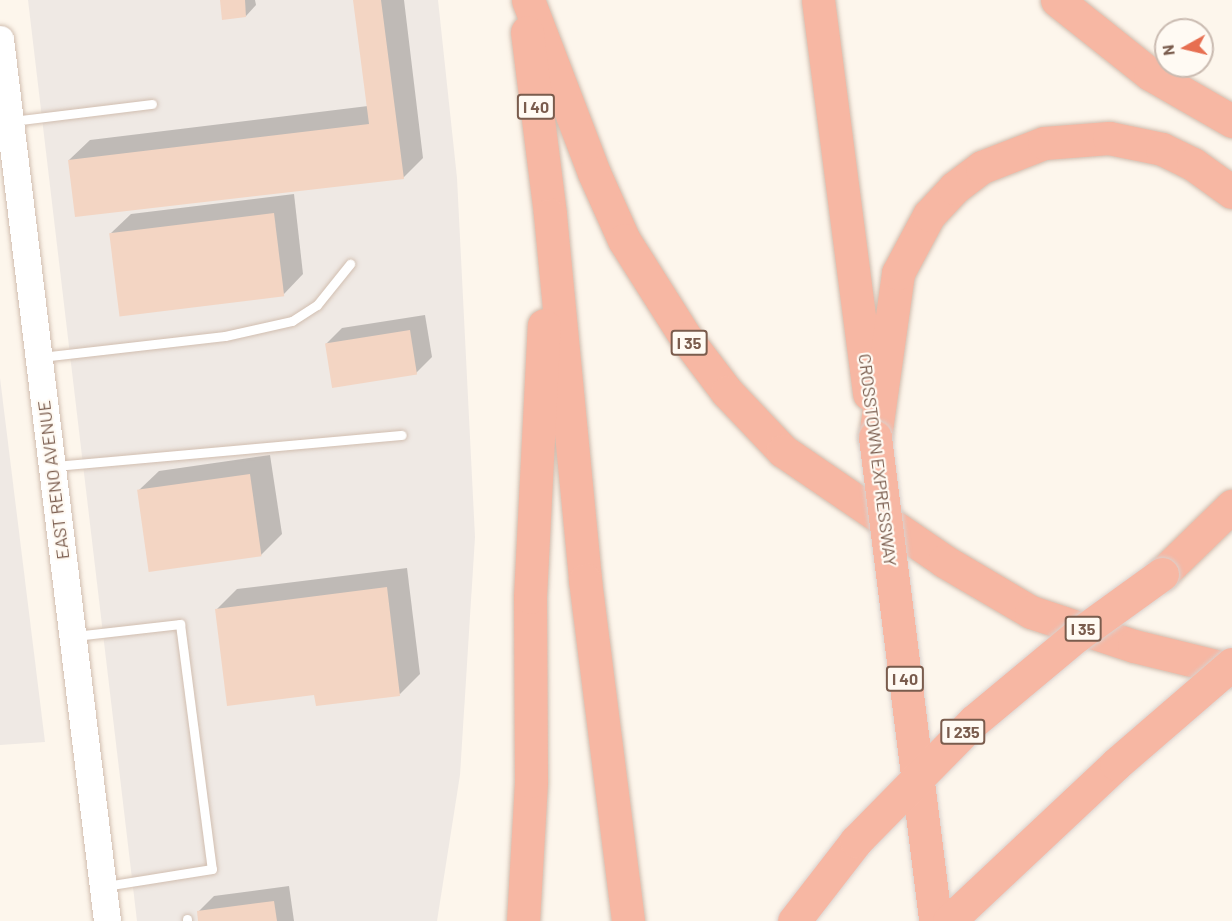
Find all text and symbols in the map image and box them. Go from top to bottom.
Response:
north arrow [1154,18,1214,78]
text: N [1158,44,1178,57]
road number: I 40 [516,94,556,120]
road number: I 35 [670,330,708,356]
street label: CROSSTOWN EXPRESSWAY [854,352,902,568]
street label: EAST RENO AVENUE [33,399,73,561]
road number: I 35 [1064,616,1102,642]
road number: I 40 [886,666,924,692]
road number: I 235 [939,719,987,745]

